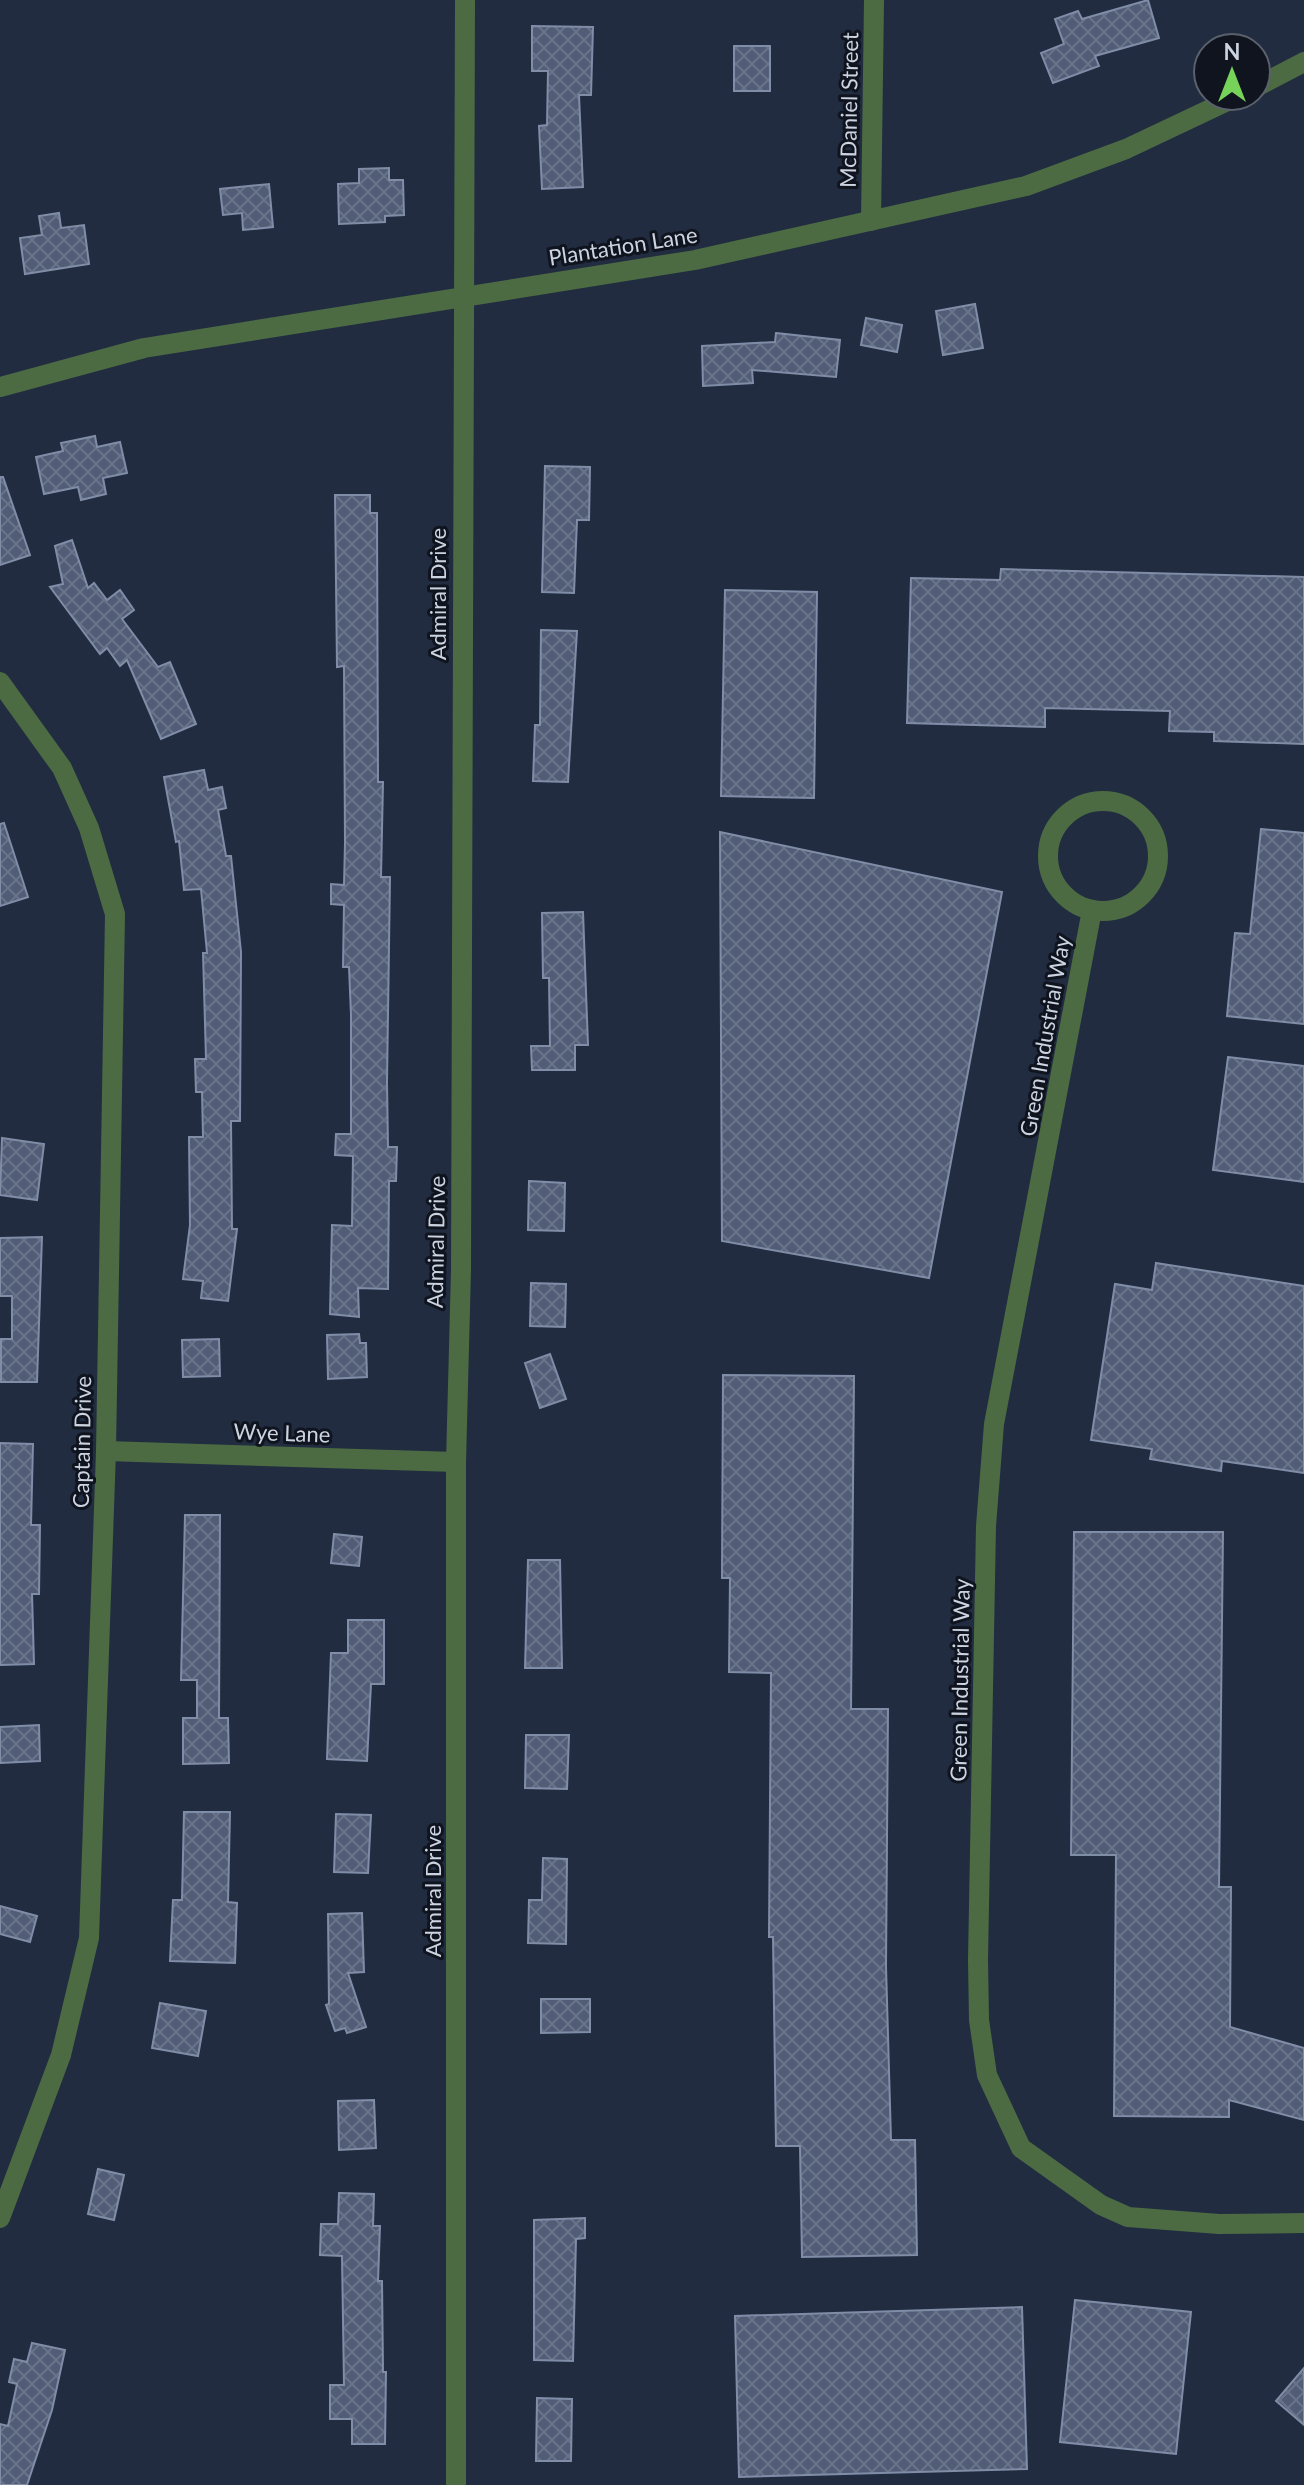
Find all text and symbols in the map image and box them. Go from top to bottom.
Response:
street label: McDaniel Street [834,32,863,188]
north arrow [1192,32,1272,112]
text: N [1224,38,1240,65]
street label: Plantation Lane [547,220,699,271]
street label: Admiral Drive [424,528,451,660]
street label: Green Industrial Way [1014,933,1076,1138]
street label: Admiral Drive [421,1176,450,1308]
street label: Captain Drive [67,1376,96,1508]
street label: Wye Lane [233,1417,331,1448]
street label: Green Industrial Way [944,1578,975,1782]
street label: Admiral Drive [419,1825,446,1957]

